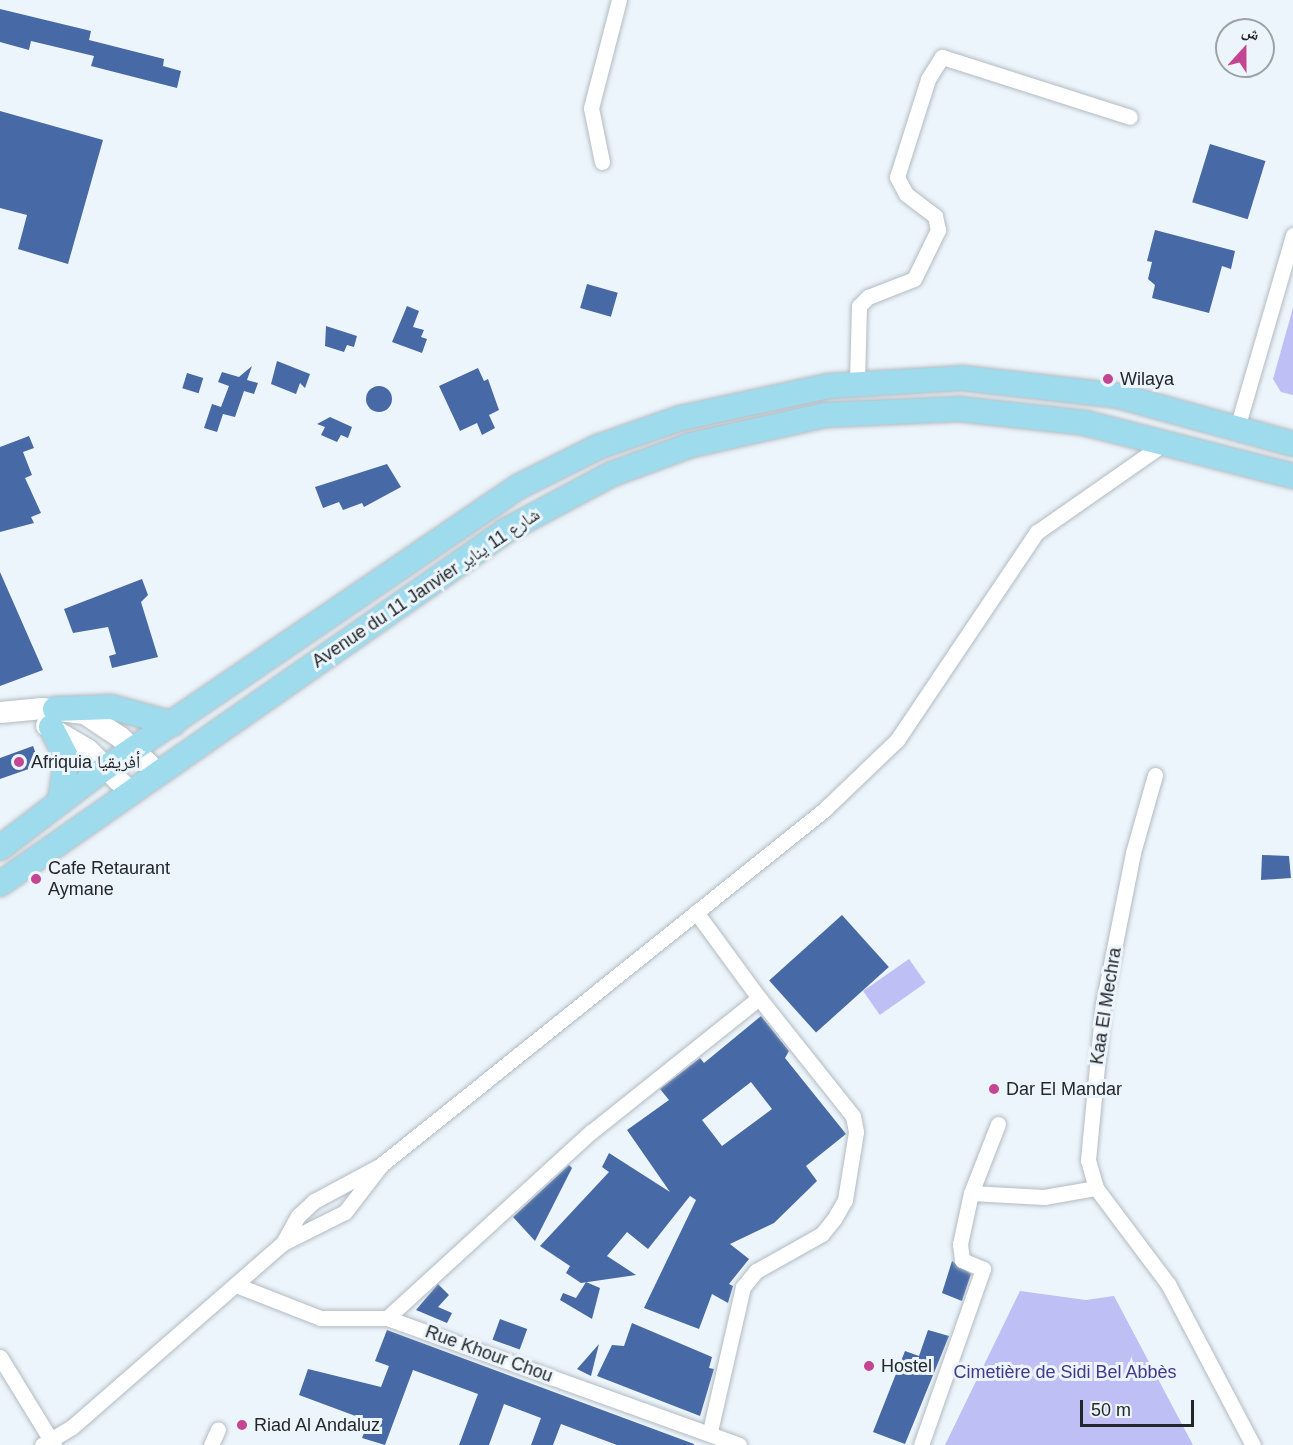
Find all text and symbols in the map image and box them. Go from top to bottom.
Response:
north arrow [1215,18,1275,78]
text: ش [1240,22,1262,44]
place label: Wilaya [1120,368,1174,390]
marker: Wilaya [1101,372,1115,386]
street label: Avenue du 11 Janvier شارع 11 يناير [308,504,544,672]
place label: Afriquia أفريقيا [31,751,140,773]
marker: Afriquia أفريقيا [12,755,26,769]
place label: Cafe Retaurant Aymane [48,858,170,900]
marker: Cafe Retaurant Aymane [29,872,43,886]
street label: Kaa El Mechra [1086,946,1126,1066]
place label: Dar El Mandar [1006,1078,1122,1100]
marker: Dar El Mandar [987,1082,1001,1096]
street label: Rue Khour Chou [422,1321,556,1387]
place label: Hostel [881,1355,932,1377]
marker: Hostel [862,1359,876,1373]
park label: Cimetière de Sidi Bel Abbès [953,1361,1177,1383]
scale bar [1083,1388,1197,1426]
text: 50 m [1091,1400,1131,1420]
place label: Riad Al Andaluz [254,1414,382,1436]
marker: Riad Al Andaluz [235,1418,249,1432]

